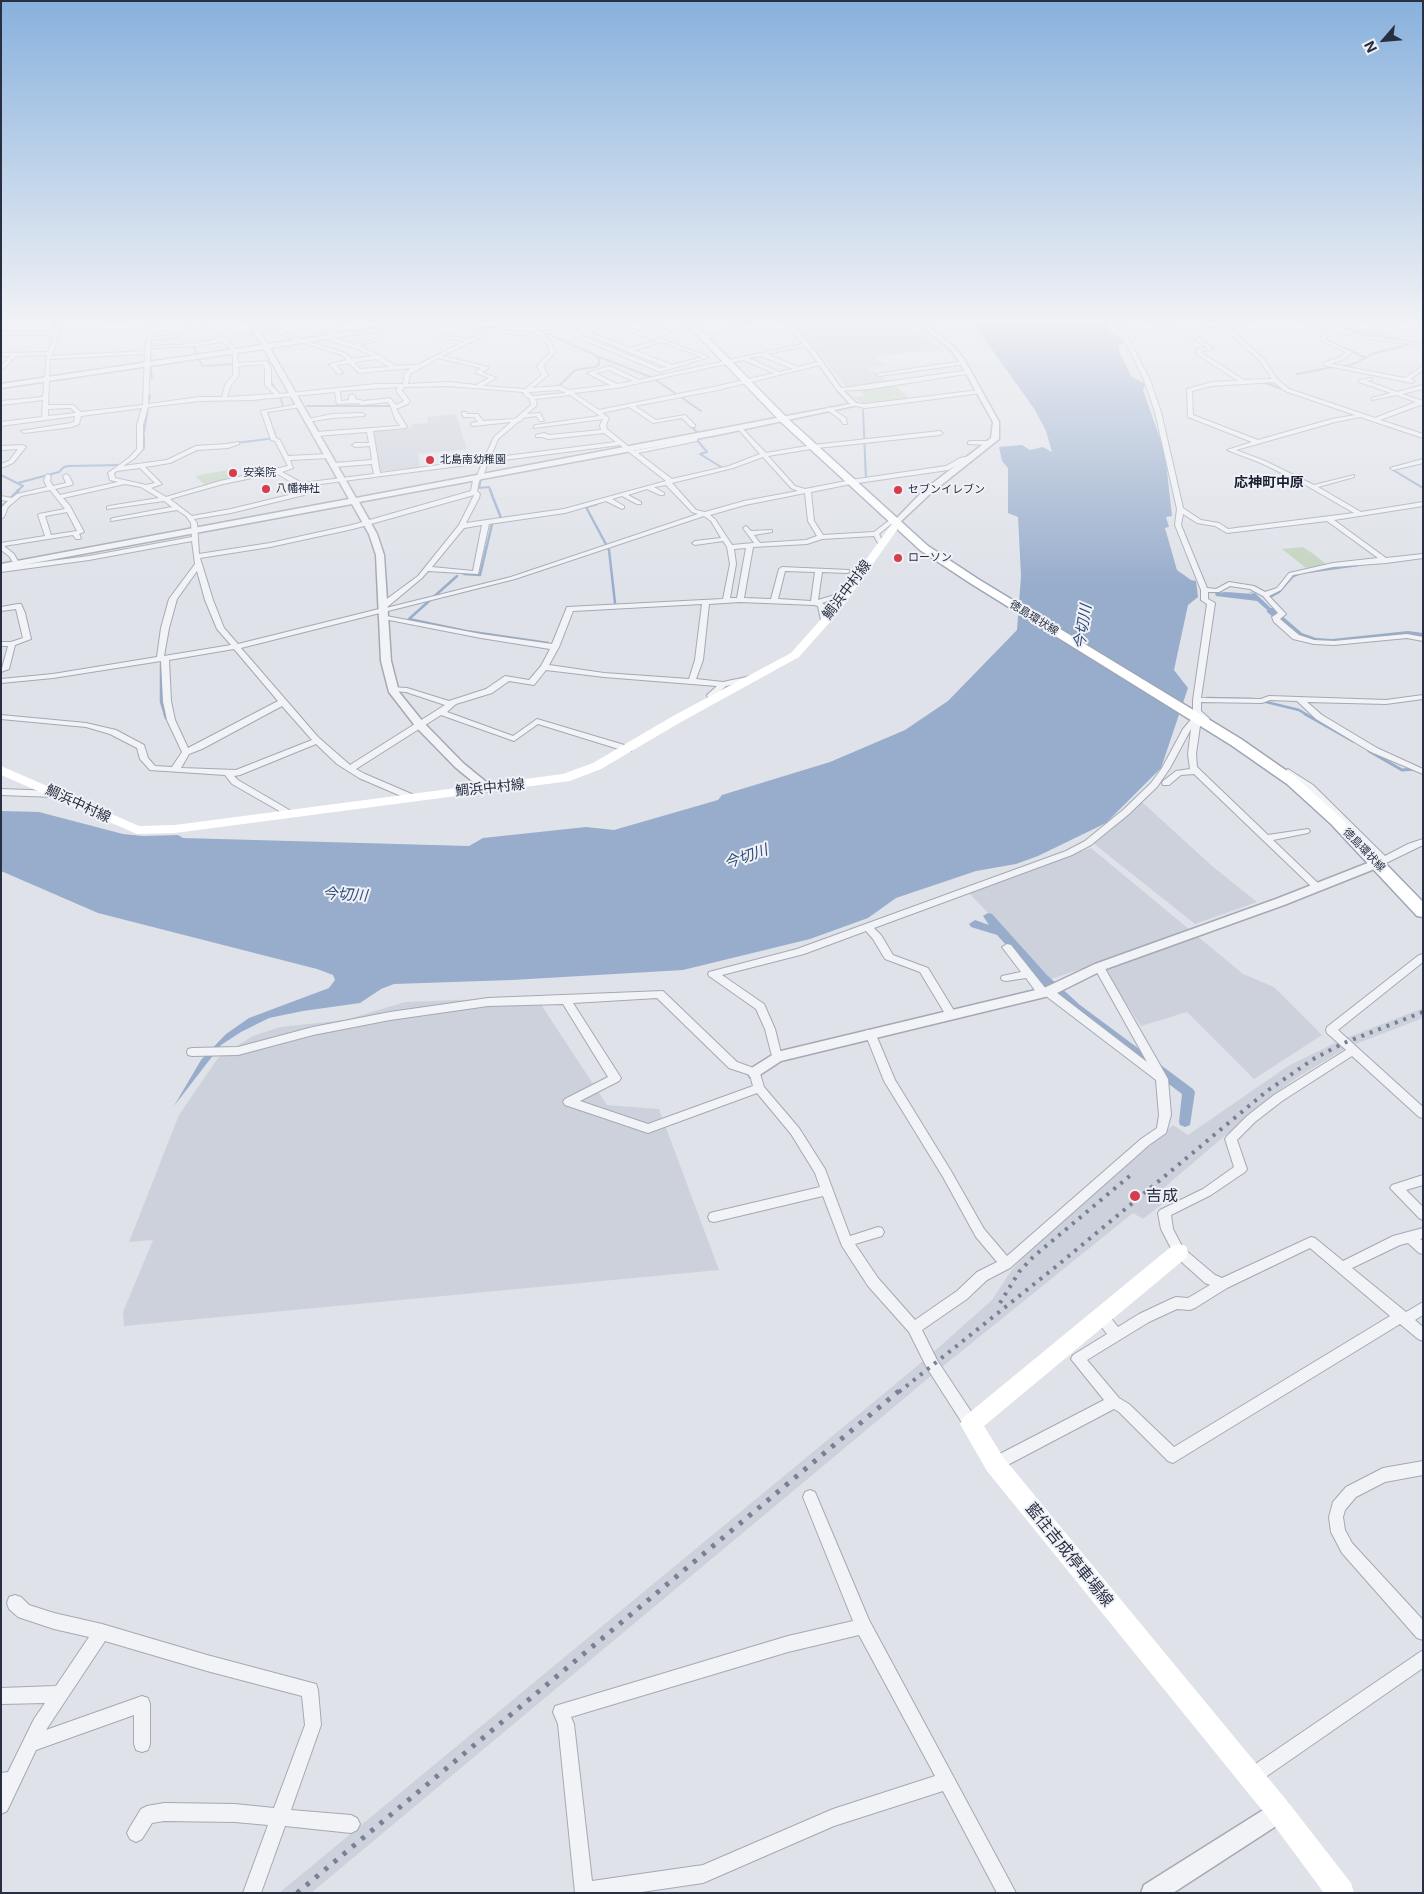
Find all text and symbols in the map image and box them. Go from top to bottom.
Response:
north arrow [1359,15,1409,65]
text: N [1360,38,1380,56]
place label: 北島南幼稚園 [440,453,506,467]
marker: 北島南幼稚園 [424,454,436,466]
place label: 安楽院 [243,466,276,480]
marker: 安楽院 [227,467,239,479]
district label: 応神町中原 [1234,475,1304,491]
place label: 八幡神社 [276,482,320,496]
marker: 八幡神社 [260,483,272,495]
place label: セブンイレブン [908,483,985,497]
marker: セブンイレブン [892,484,904,496]
place label: ローソン [908,551,952,565]
marker: ローソン [892,552,904,564]
street label: 鯛浜中村線 [819,557,875,623]
street label: 徳島環状線 [1007,598,1061,638]
water label: 今切川 [1071,603,1095,651]
street label: 鯛浜中村線 [454,776,526,800]
street label: 鯛浜中村線 [43,782,113,826]
street label: 徳島環状線 [1340,826,1388,874]
water label: 今切川 [722,841,770,873]
water label: 今切川 [322,885,368,905]
place label: 吉成 [1146,1186,1178,1206]
marker: 吉成 [1128,1189,1142,1203]
street label: 藍住吉成停車場線 [1021,1499,1117,1611]

